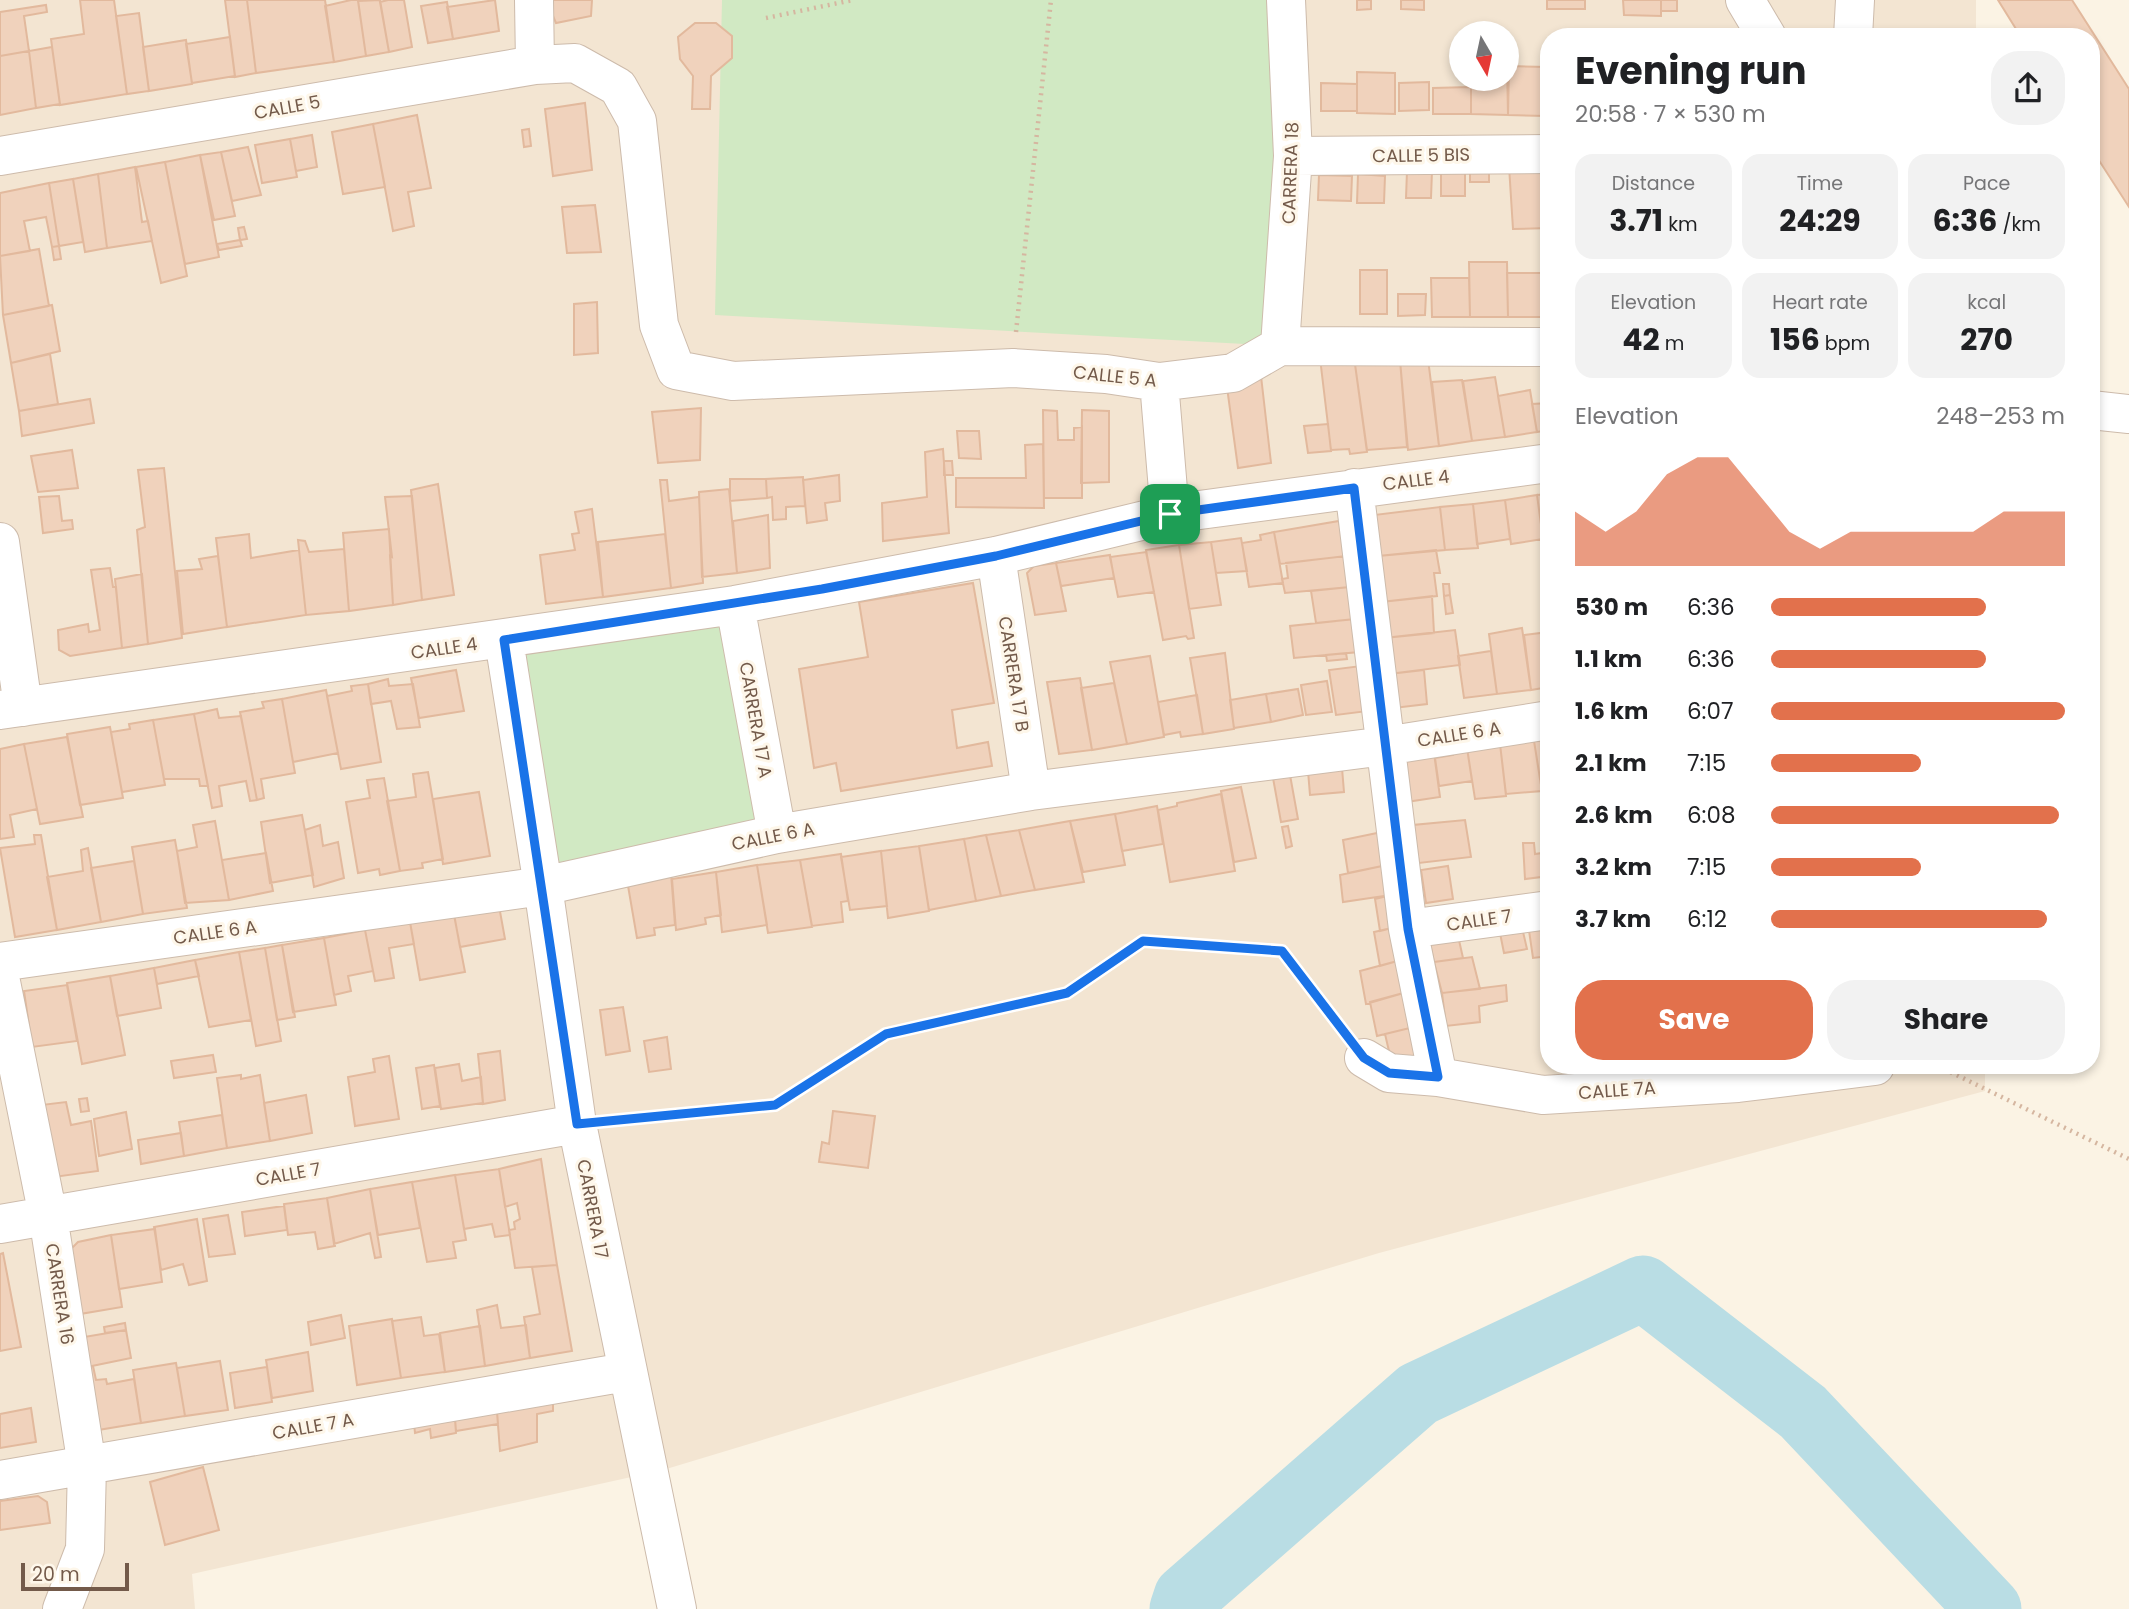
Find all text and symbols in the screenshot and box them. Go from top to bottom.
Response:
north arrow [1449,21,1519,91]
map controls [1449,21,1519,91]
text: Evening run [1575,44,1807,97]
button: share [1991,51,2065,125]
street label: CALLE 5 [252,89,322,125]
text: 20:58 · 7 × 530 m [1575,98,1766,130]
street label: CARRERA 18 [1276,122,1304,224]
street label: CALLE 5 BIS [1372,142,1470,168]
text: Distance [1612,170,1695,197]
text: Time [1797,170,1843,197]
text: Pace [1963,170,2010,197]
text: 3.71 [1609,199,1663,242]
text: 24:29 [1779,199,1861,242]
text: 6:36 [1932,199,1997,242]
text: km [1663,211,1698,238]
text: /km [1997,211,2041,238]
text: Elevation [1611,289,1696,316]
text: Heart rate [1772,289,1868,316]
text: kcal [1967,289,2006,316]
text: 42 [1622,318,1660,361]
text: 156 [1770,318,1820,361]
text: 270 [1960,318,2013,361]
text: m [1660,330,1684,357]
text: bpm [1820,330,1870,357]
street label: CALLE 5 A [1072,359,1158,393]
text: Elevation [1575,400,1679,432]
text: 248–253 m [1936,400,2065,432]
street label: CALLE 4 [1381,464,1451,496]
pin [1140,484,1200,544]
icon: arrive [1151,495,1189,533]
text: 530 m [1575,591,1648,623]
text: 6:36 [1687,591,1735,623]
street label: CARRERA 17 B [993,615,1035,733]
street label: CALLE 4 [409,631,479,665]
text: 1.1 km [1575,643,1642,675]
text: 6:36 [1687,643,1735,675]
street label: CARRERA 17 A [733,660,779,780]
text: 1.6 km [1575,695,1648,727]
text: 6:07 [1687,695,1734,727]
street label: CALLE 6 A [1416,715,1502,753]
text: 2.1 km [1575,747,1647,779]
text: 7:15 [1687,747,1726,779]
text: 2.6 km [1575,799,1653,831]
text: 6:08 [1687,799,1735,831]
street label: CALLE 6 A [729,816,817,856]
text: 3.2 km [1575,851,1652,883]
text: 7:15 [1687,851,1726,883]
street label: CALLE 7 [1445,903,1513,937]
text: 3.7 km [1575,903,1651,935]
text: 6:12 [1687,903,1727,935]
street label: CALLE 6 A [172,914,258,950]
button: Save [1575,980,1813,1060]
button: Share [1827,980,2065,1060]
street label: CALLE 7A [1577,1075,1657,1105]
street label: CALLE 7 [254,1156,323,1192]
street label: CARRERA 17 [571,1157,615,1261]
street label: CARRERA 16 [40,1242,80,1346]
street label: CALLE 7 A [270,1407,356,1445]
scale bar [21,1560,130,1592]
text: 20 m [32,1561,80,1588]

